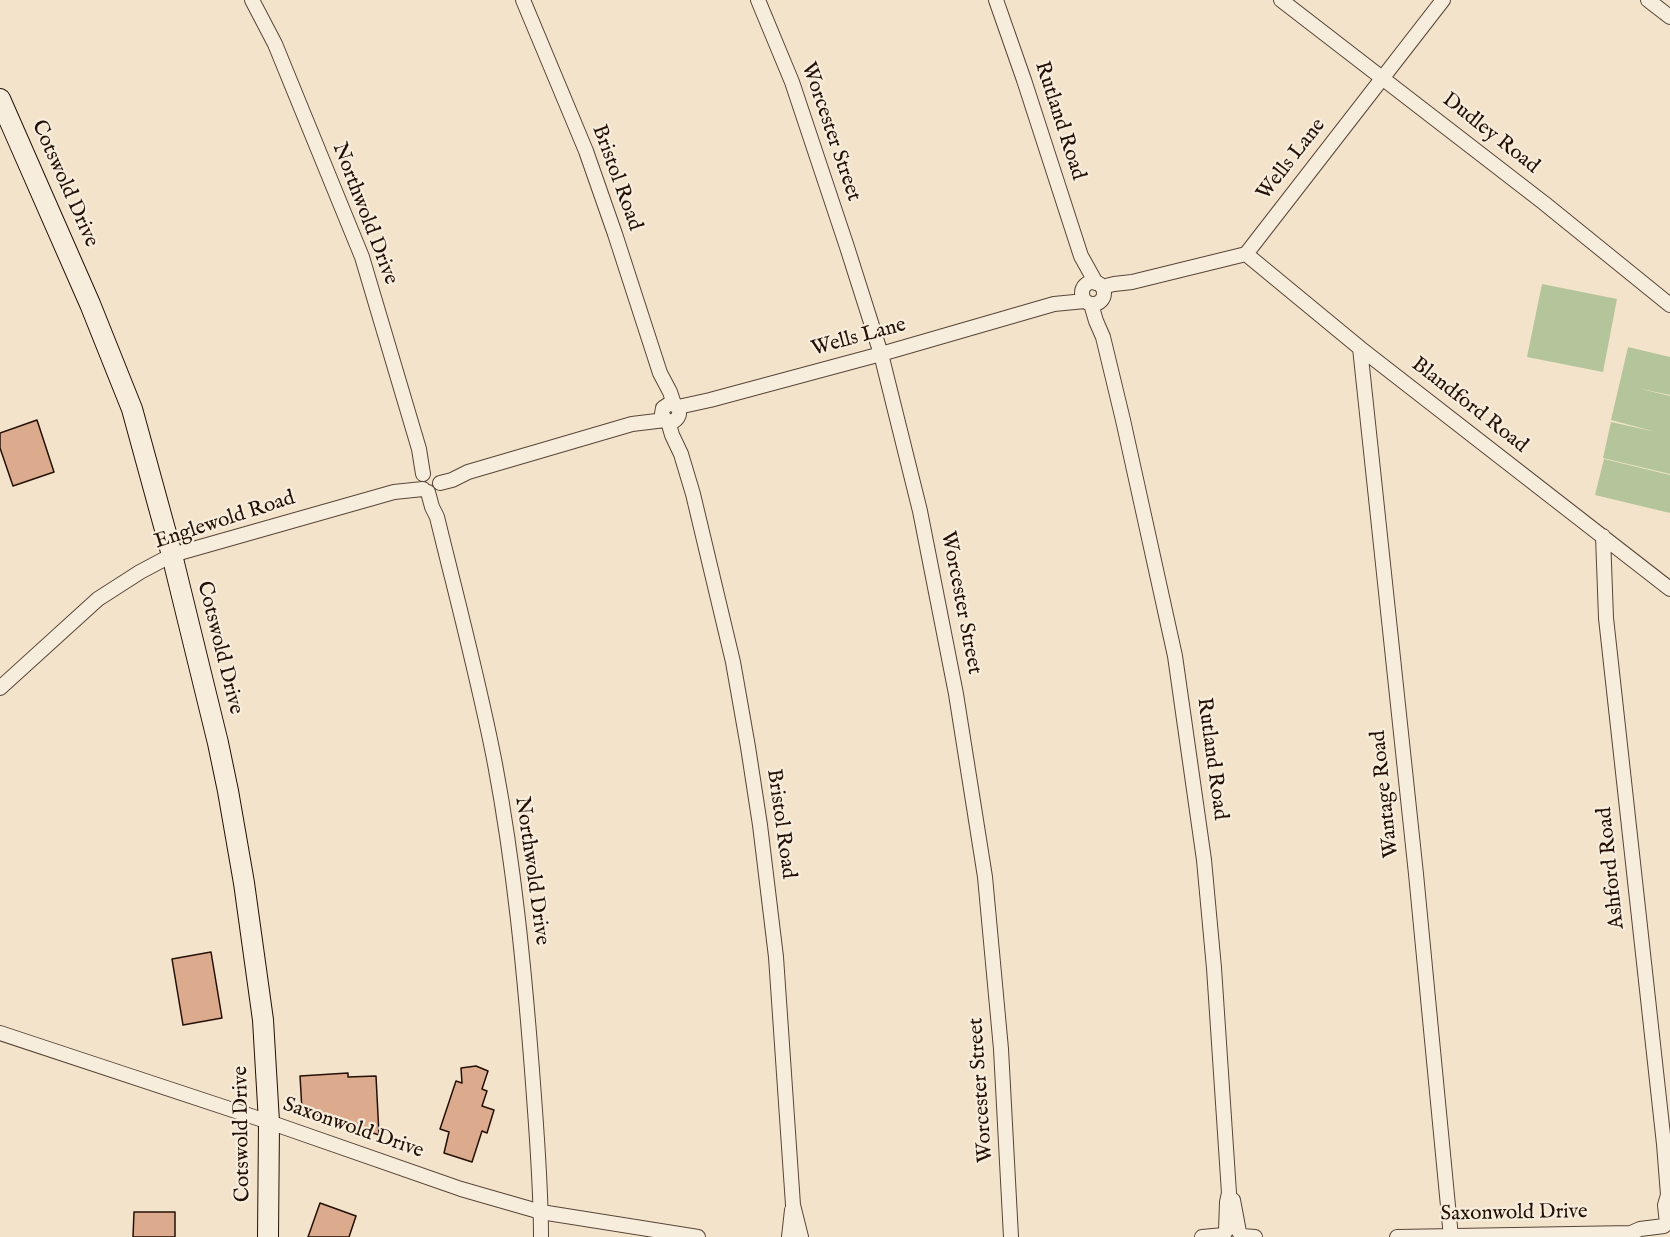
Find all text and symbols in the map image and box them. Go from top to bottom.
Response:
street label: Worcester Street [794,59,866,205]
street label: Rutland Road [1028,59,1090,183]
street label: Dudley Road [1436,88,1544,180]
street label: Wells Lane [1252,114,1332,206]
street label: Cotswold Drive [25,117,103,251]
street label: Bristol Road [585,122,647,234]
street label: Northwold Drive [325,140,403,288]
street label: Wells Lane [809,313,909,363]
street label: Blandford Road [1406,353,1532,459]
street label: Englewold Road [152,486,298,556]
street label: Worcester Street [934,529,986,677]
street label: Cotswold Drive [190,579,248,717]
street label: Rutland Road [1190,696,1232,822]
street label: Wantage Road [1367,729,1405,859]
street label: Bristol Road [760,767,800,881]
street label: Northwold Drive [508,795,554,947]
street label: Ashford Road [1593,806,1631,930]
street label: Worcester Street [964,1017,1000,1163]
street label: Cotswold Drive [229,1066,257,1202]
street label: Saxonwold Drive [279,1093,427,1165]
street label: Saxonwold Drive [1440,1200,1588,1228]

